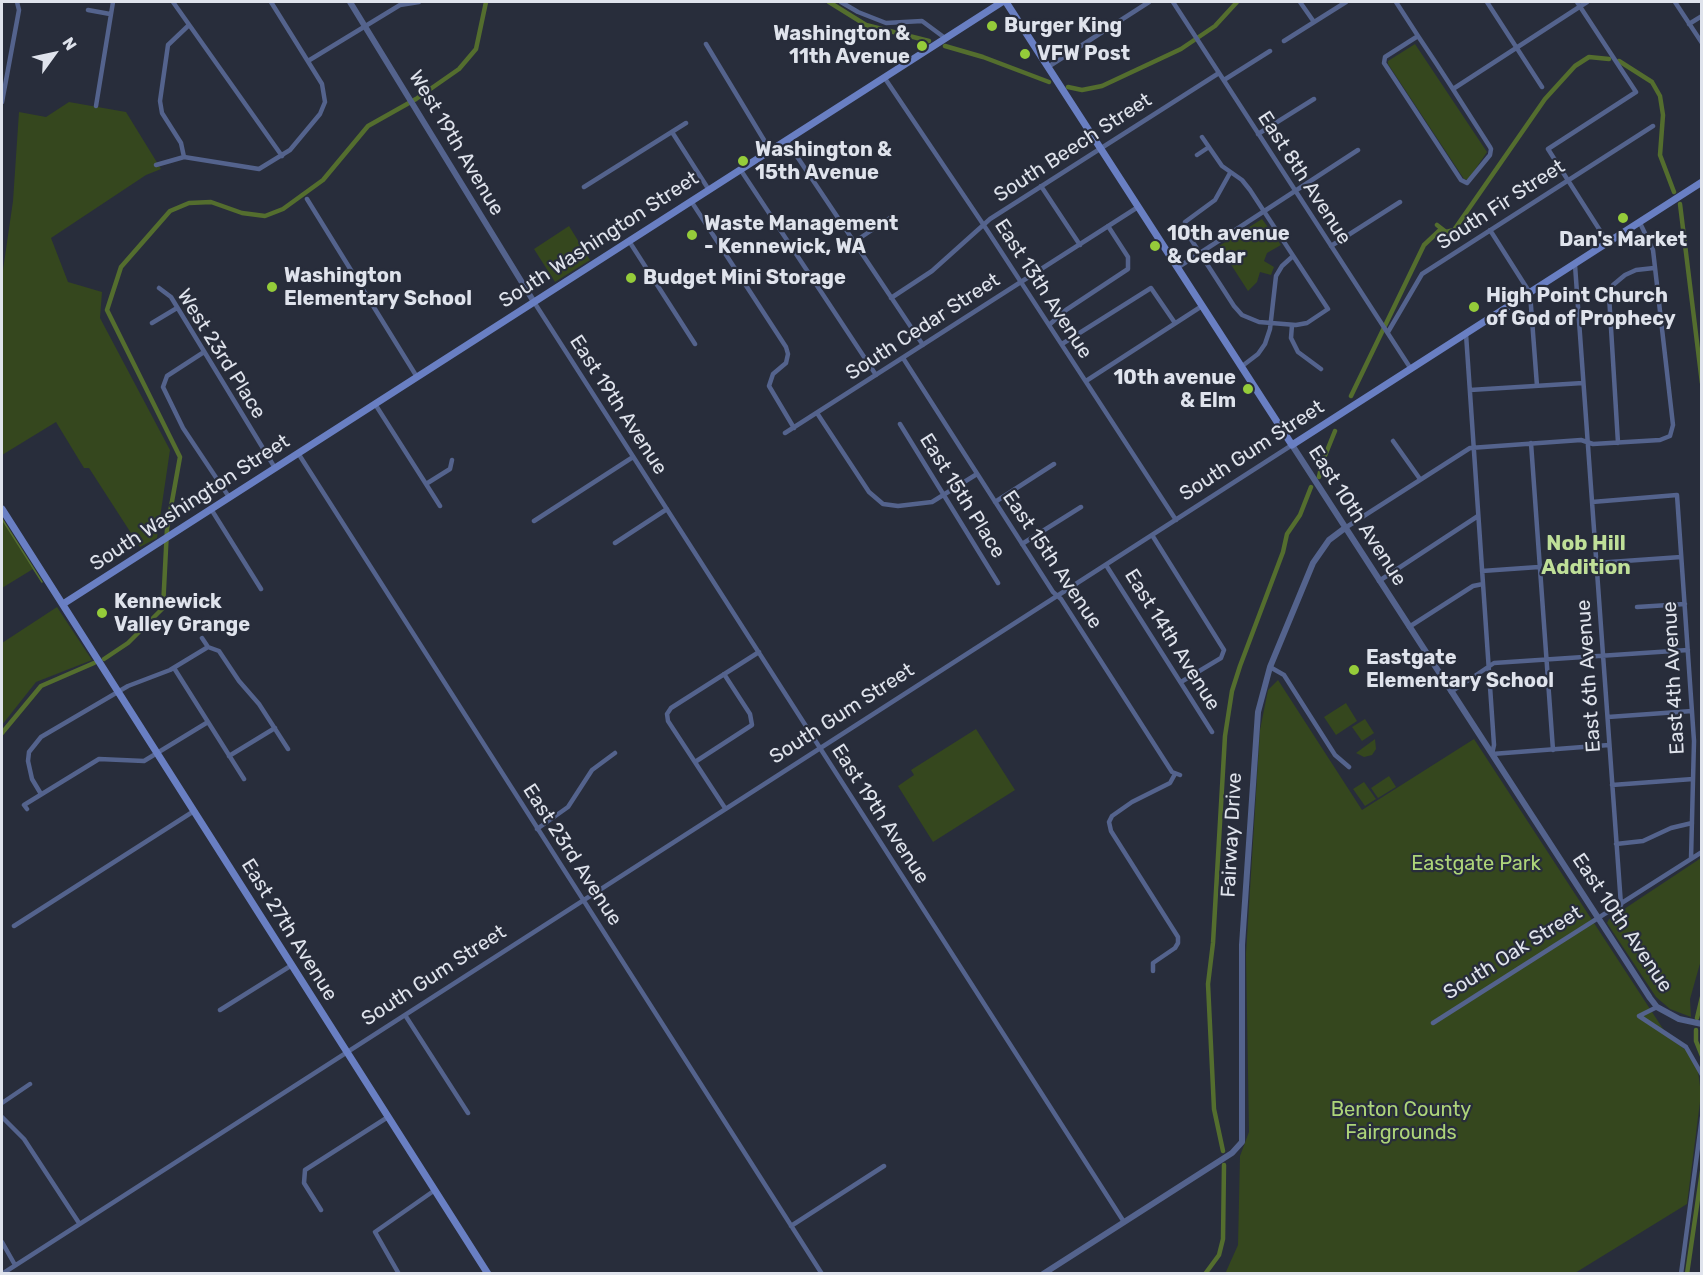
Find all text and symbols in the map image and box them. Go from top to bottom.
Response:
place label: Burger King [1004,14,1122,38]
marker: Burger King [985,19,999,33]
place label: Washington & 11th Avenue [773,22,910,69]
north arrow [24,24,84,84]
text: N [58,34,81,54]
marker: Washington & 11th Avenue [915,39,929,53]
place label: VFW Post [1037,42,1130,66]
marker: VFW Post [1018,47,1032,61]
street label: West 19th Avenue [403,66,509,220]
street label: South Beech Street [990,88,1156,208]
street label: East 8th Avenue [1252,107,1356,249]
place label: Washington & 15th Avenue [755,138,892,185]
marker: Washington & 15th Avenue [736,154,750,168]
street label: South Fir Street [1433,155,1569,255]
street label: South Washington Street [495,167,703,313]
marker: Dan's Market [1616,211,1630,225]
place label: Waste Management - Kennewick, WA [704,212,898,259]
street label: East 13th Avenue [989,215,1097,363]
place label: 10th avenue & Cedar [1167,222,1290,269]
marker: Waste Management - Kennewick, WA [685,228,699,242]
place label: Dan's Market [1559,228,1687,252]
marker: 10th avenue & Cedar [1148,239,1162,253]
place label: Washington Elementary School [284,264,472,311]
place label: Budget Mini Storage [643,266,846,290]
street label: South Cedar Street [842,268,1004,386]
marker: Budget Mini Storage [624,271,638,285]
marker: Washington Elementary School [265,280,279,294]
place label: High Point Church of God of Prophecy [1486,284,1676,331]
street label: West 23rd Place [171,285,271,423]
marker: High Point Church of God of Prophecy [1467,300,1481,314]
street label: East 19th Avenue [564,331,672,479]
place label: 10th avenue & Elm [1113,366,1236,413]
marker: 10th avenue & Elm [1241,382,1255,396]
street label: South Gum Street [1175,395,1329,507]
street label: East 15th Place [914,429,1010,563]
street label: South Washington Street [86,430,294,576]
street label: East 10th Avenue [1303,441,1411,591]
street label: East 15th Avenue [997,486,1107,634]
district label: Nob Hill Addition [1541,531,1631,581]
street label: East 14th Avenue [1119,565,1225,715]
place label: Kennewick Valley Grange [114,590,250,637]
street label: East 6th Avenue [1572,599,1606,753]
street label: East 4th Avenue [1658,601,1690,755]
marker: Kennewick Valley Grange [95,606,109,620]
place label: Eastgate Elementary School [1366,646,1554,693]
street label: South Gum Street [765,658,919,770]
marker: Eastgate Elementary School [1347,663,1361,677]
street label: East 19th Avenue [826,740,934,888]
street label: Fairway Drive [1217,772,1247,898]
street label: East 23rd Avenue [517,780,627,930]
street label: East 10th Avenue [1567,849,1677,997]
park label: Eastgate Park [1411,852,1541,876]
street label: East 27th Avenue [236,855,342,1005]
street label: South Oak Street [1439,901,1587,1005]
street label: South Gum Street [357,920,511,1032]
park label: Benton County Fairgrounds [1331,1098,1471,1145]

